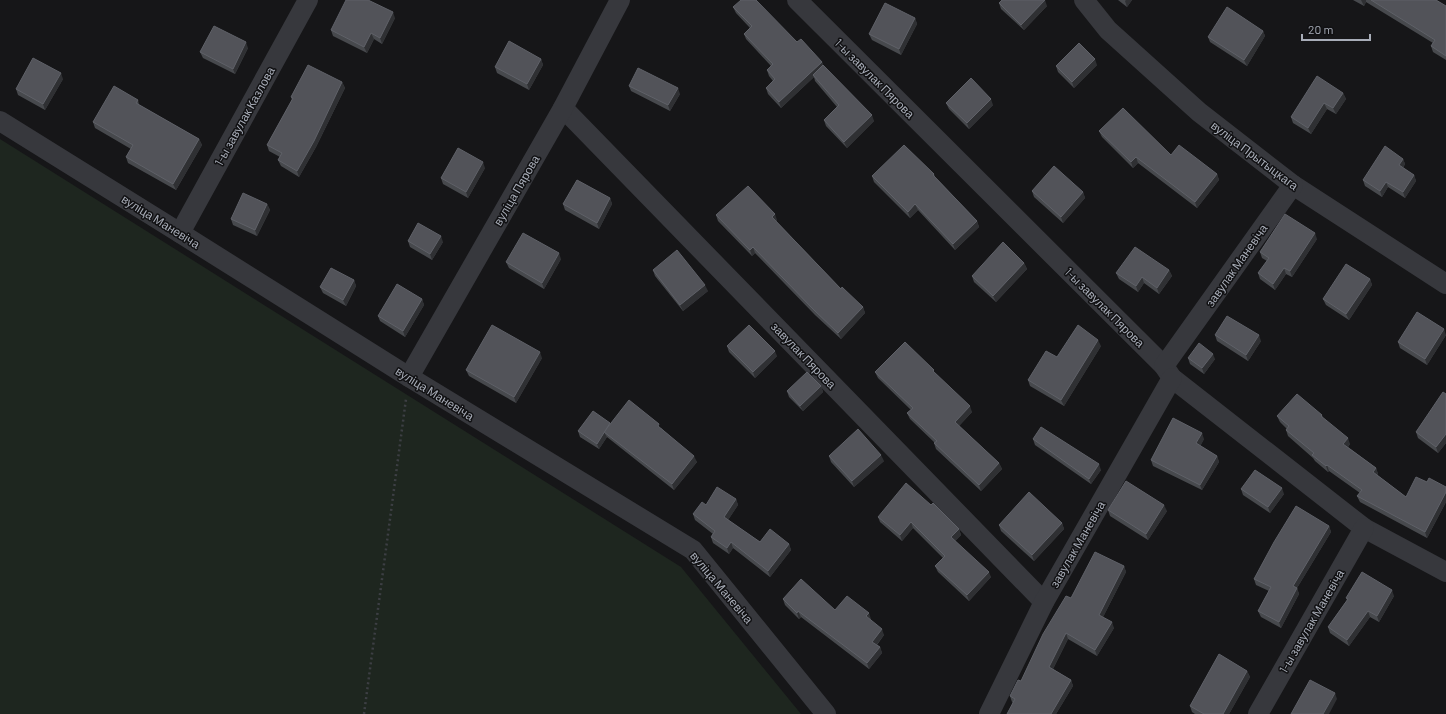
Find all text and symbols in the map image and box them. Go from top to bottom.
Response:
scale bar [1302,16,1370,42]
text: 20 m [1308,22,1334,36]
street label: 1-ы завулак Пярова [832,35,918,122]
street label: 1-ы завулак Казлова [211,64,278,168]
street label: вуліца Прытыцкага [1208,118,1302,193]
street label: вуліца Пярова [490,152,543,228]
street label: вуліца Маневіча [119,191,203,252]
street label: завулак Маневіча [1202,221,1271,309]
street label: 1-ы завулак Пярова [1062,264,1148,351]
street label: завулак Пярова [768,319,839,392]
street label: вуліца Маневіча [393,363,477,424]
street label: завулак Маневіча [1047,498,1108,590]
street label: вуліца Маневіча [687,548,756,627]
street label: 1-ы завулак Маневіча [1276,566,1347,676]

